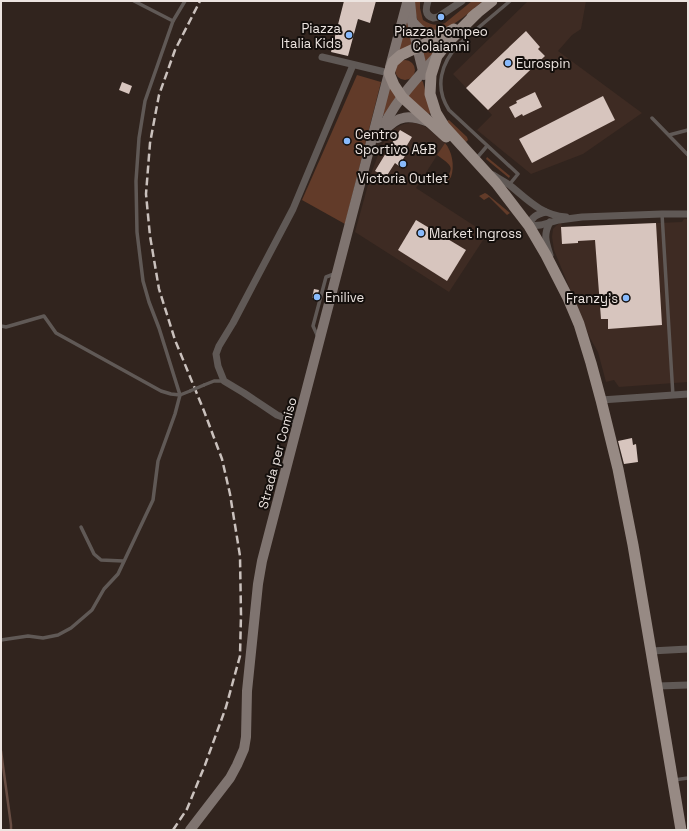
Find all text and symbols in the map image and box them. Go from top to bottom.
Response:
marker: Piazza Pompeo Colaianni [436,12,446,22]
place label: Piazza Italia Kids [281,20,342,52]
place label: Piazza Pompeo Colaianni [394,23,488,55]
marker: Piazza Italia Kids [344,30,354,40]
place label: Eurospin [516,55,570,72]
marker: Eurospin [503,58,513,68]
place label: Centro Sportivo A&B [355,126,436,158]
marker: Centro Sportivo A&B [342,136,352,146]
marker: Victoria Outlet [398,159,408,169]
place label: Victoria Outlet [358,170,448,187]
place label: Market Ingross [429,225,522,242]
marker: Market Ingross [416,228,426,238]
place label: Enilive [325,289,364,306]
place label: Franzy's [566,290,618,307]
marker: Enilive [312,292,322,302]
marker: Franzy's [621,293,631,303]
street label: Strada per Comiso [254,395,301,511]

